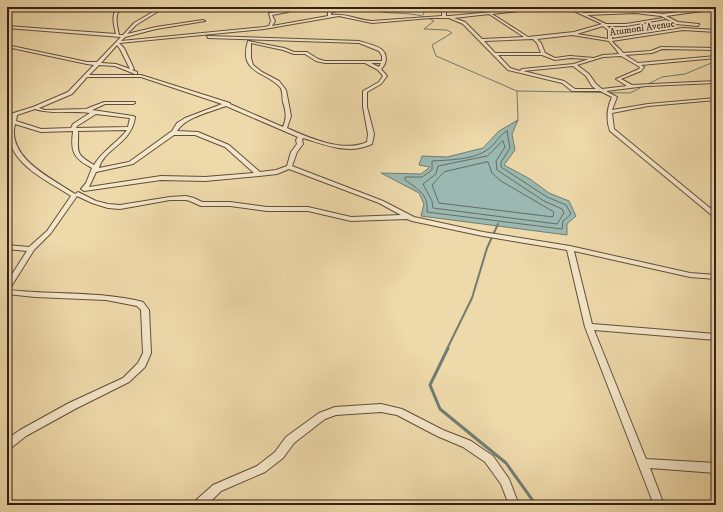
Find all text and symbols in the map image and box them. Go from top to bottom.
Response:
street label: Atumoni Avenue [609,17,675,38]

